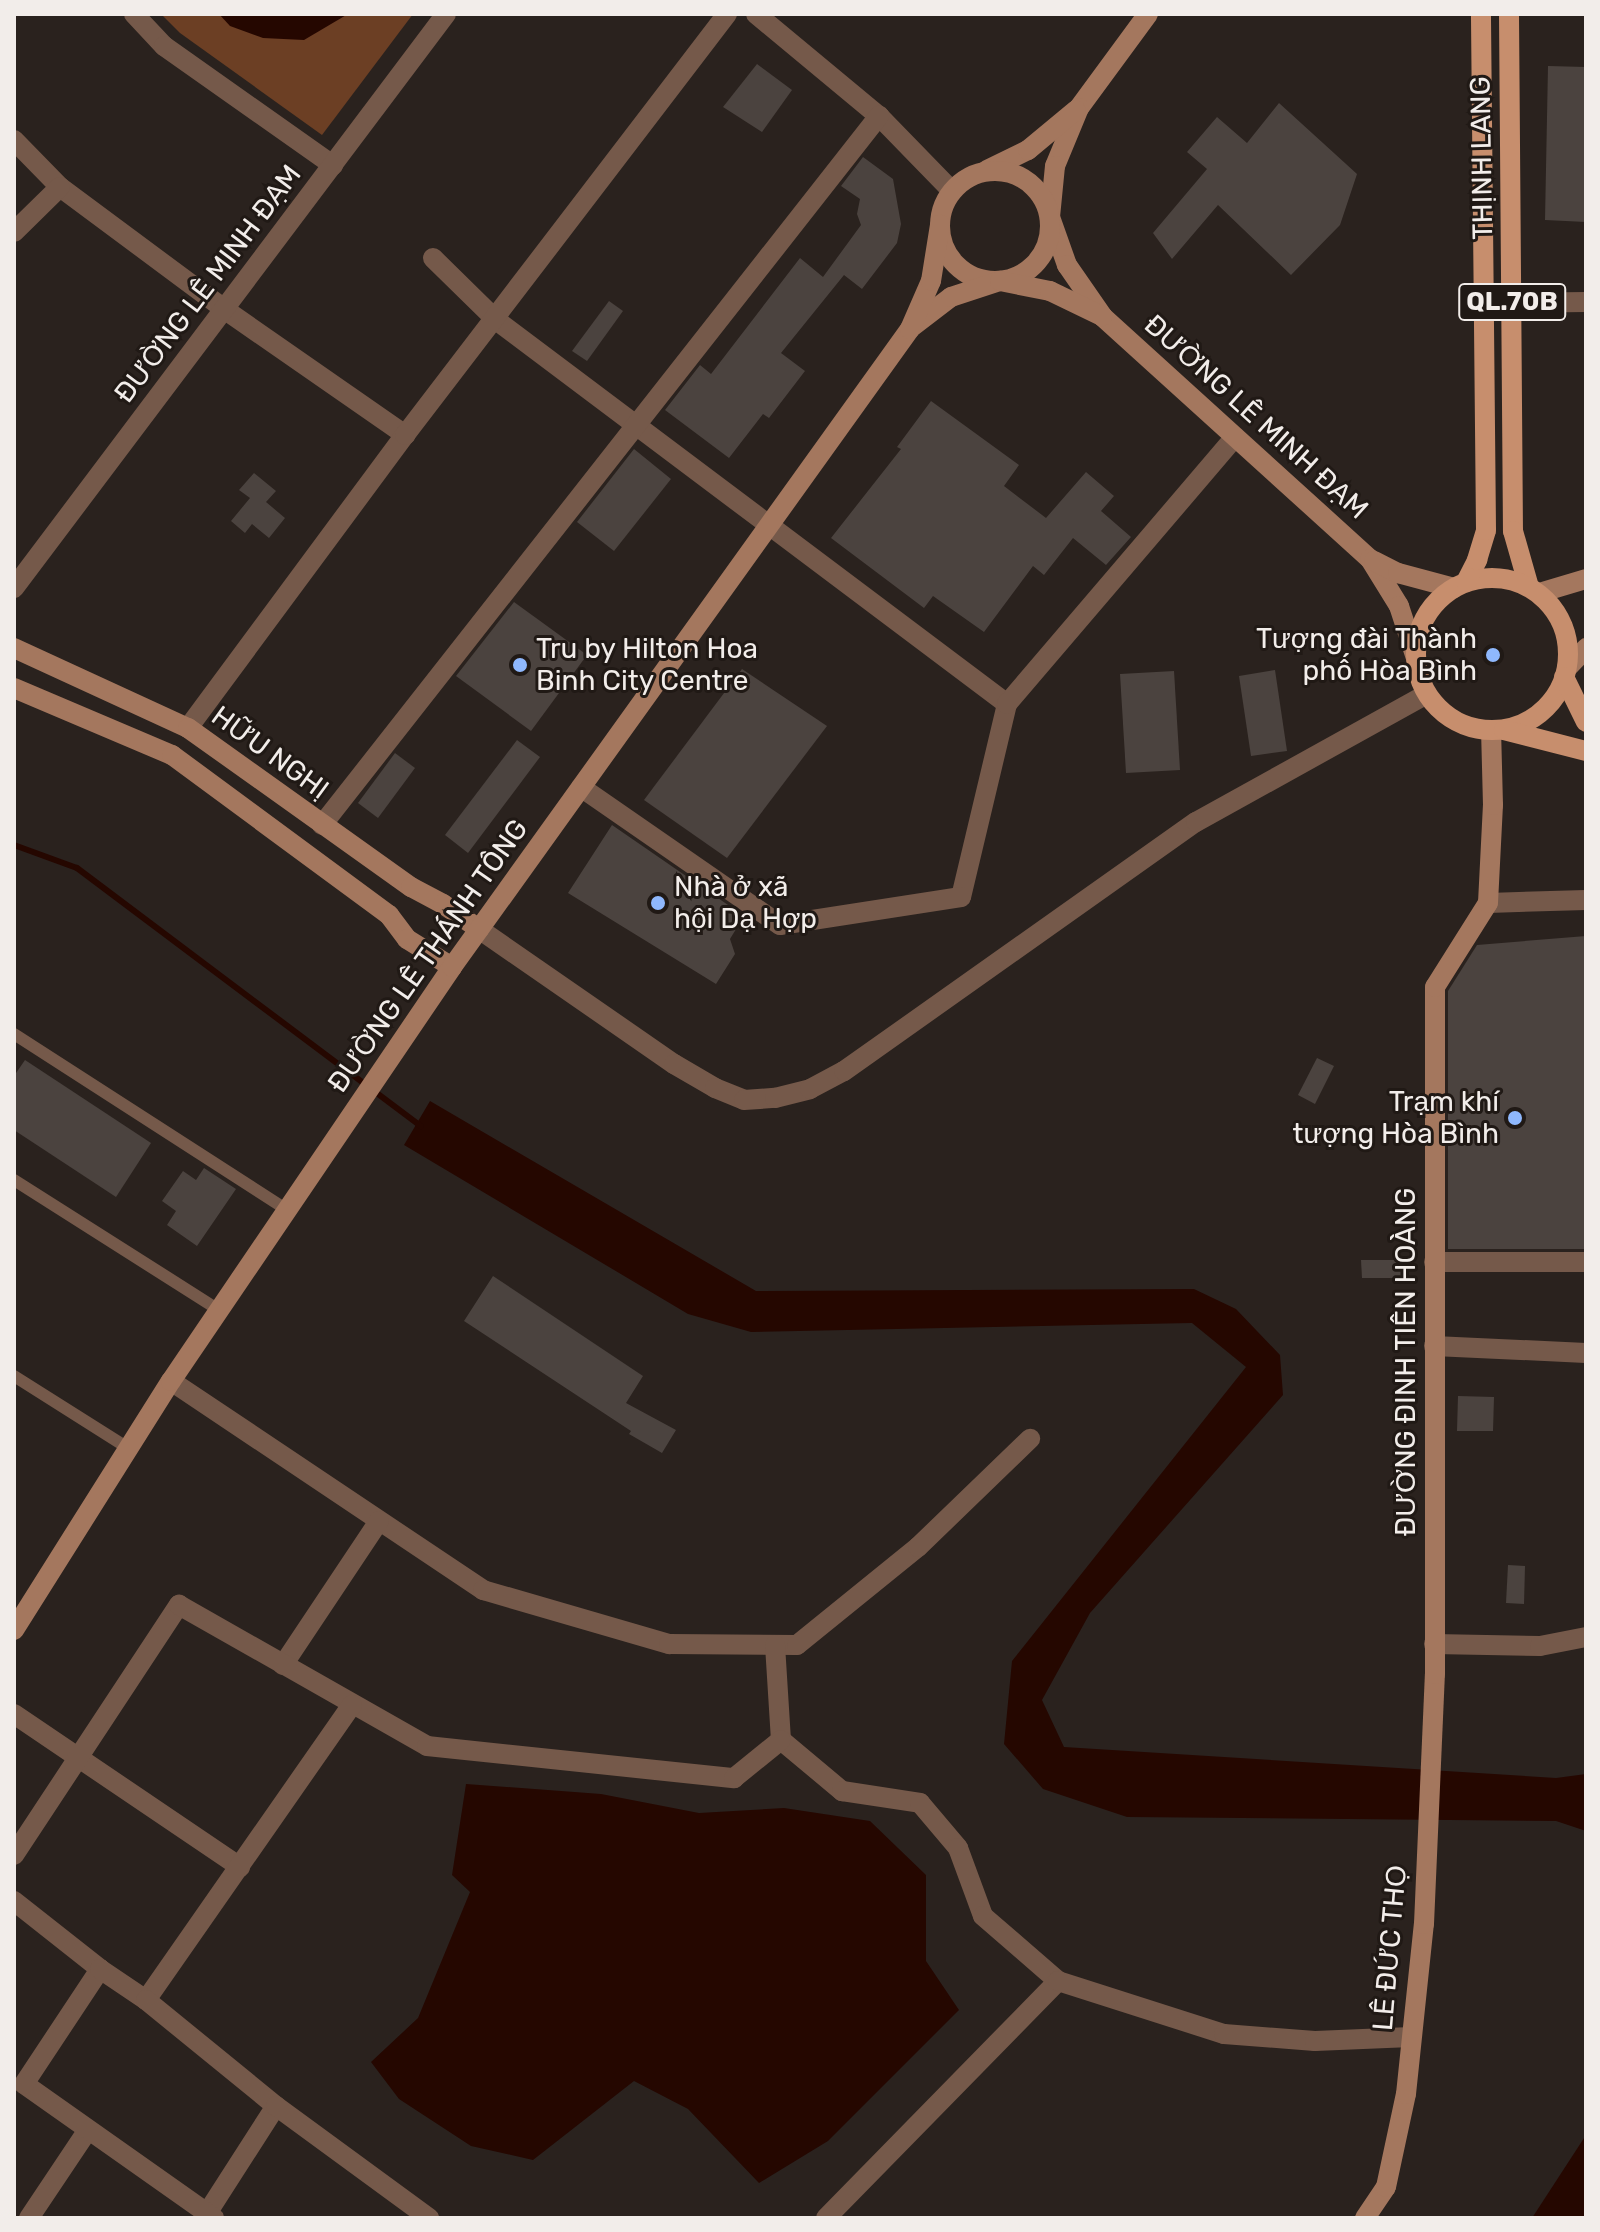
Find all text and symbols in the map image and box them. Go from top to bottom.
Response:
street label: THỊNH LANG [1464,76,1500,240]
street label: ĐƯỜNG LÊ MINH ĐẠM [108,158,308,410]
road number: QL.70B [1458,280,1566,324]
street label: ĐƯỜNG LÊ MINH ĐẠM [1137,308,1375,526]
place label: Tượng đài Thành phố Hòa Bình [1255,622,1477,688]
place label: Tru by Hilton Hoa Binh City Centre [536,632,759,698]
marker: Tượng đài Thành phố Hòa Bình [1484,646,1502,664]
marker: Tru by Hilton Hoa Binh City Centre [511,656,529,674]
street label: HỮU NGHỊ [205,699,335,807]
street label: ĐƯỜNG LÊ THÁNH TÔNG [320,812,536,1100]
place label: Nhà ở xã hội Dạ Hợp [674,870,817,936]
marker: Nhà ở xã hội Dạ Hợp [649,894,667,912]
place label: Trạm khí tượng Hòa Bình [1293,1085,1499,1151]
marker: Trạm khí tượng Hòa Bình [1506,1109,1524,1127]
street label: ĐƯỜNG ĐINH TIÊN HOÀNG [1389,1187,1423,1537]
street label: LÊ ĐỨC THỌ [1366,1864,1414,2032]

